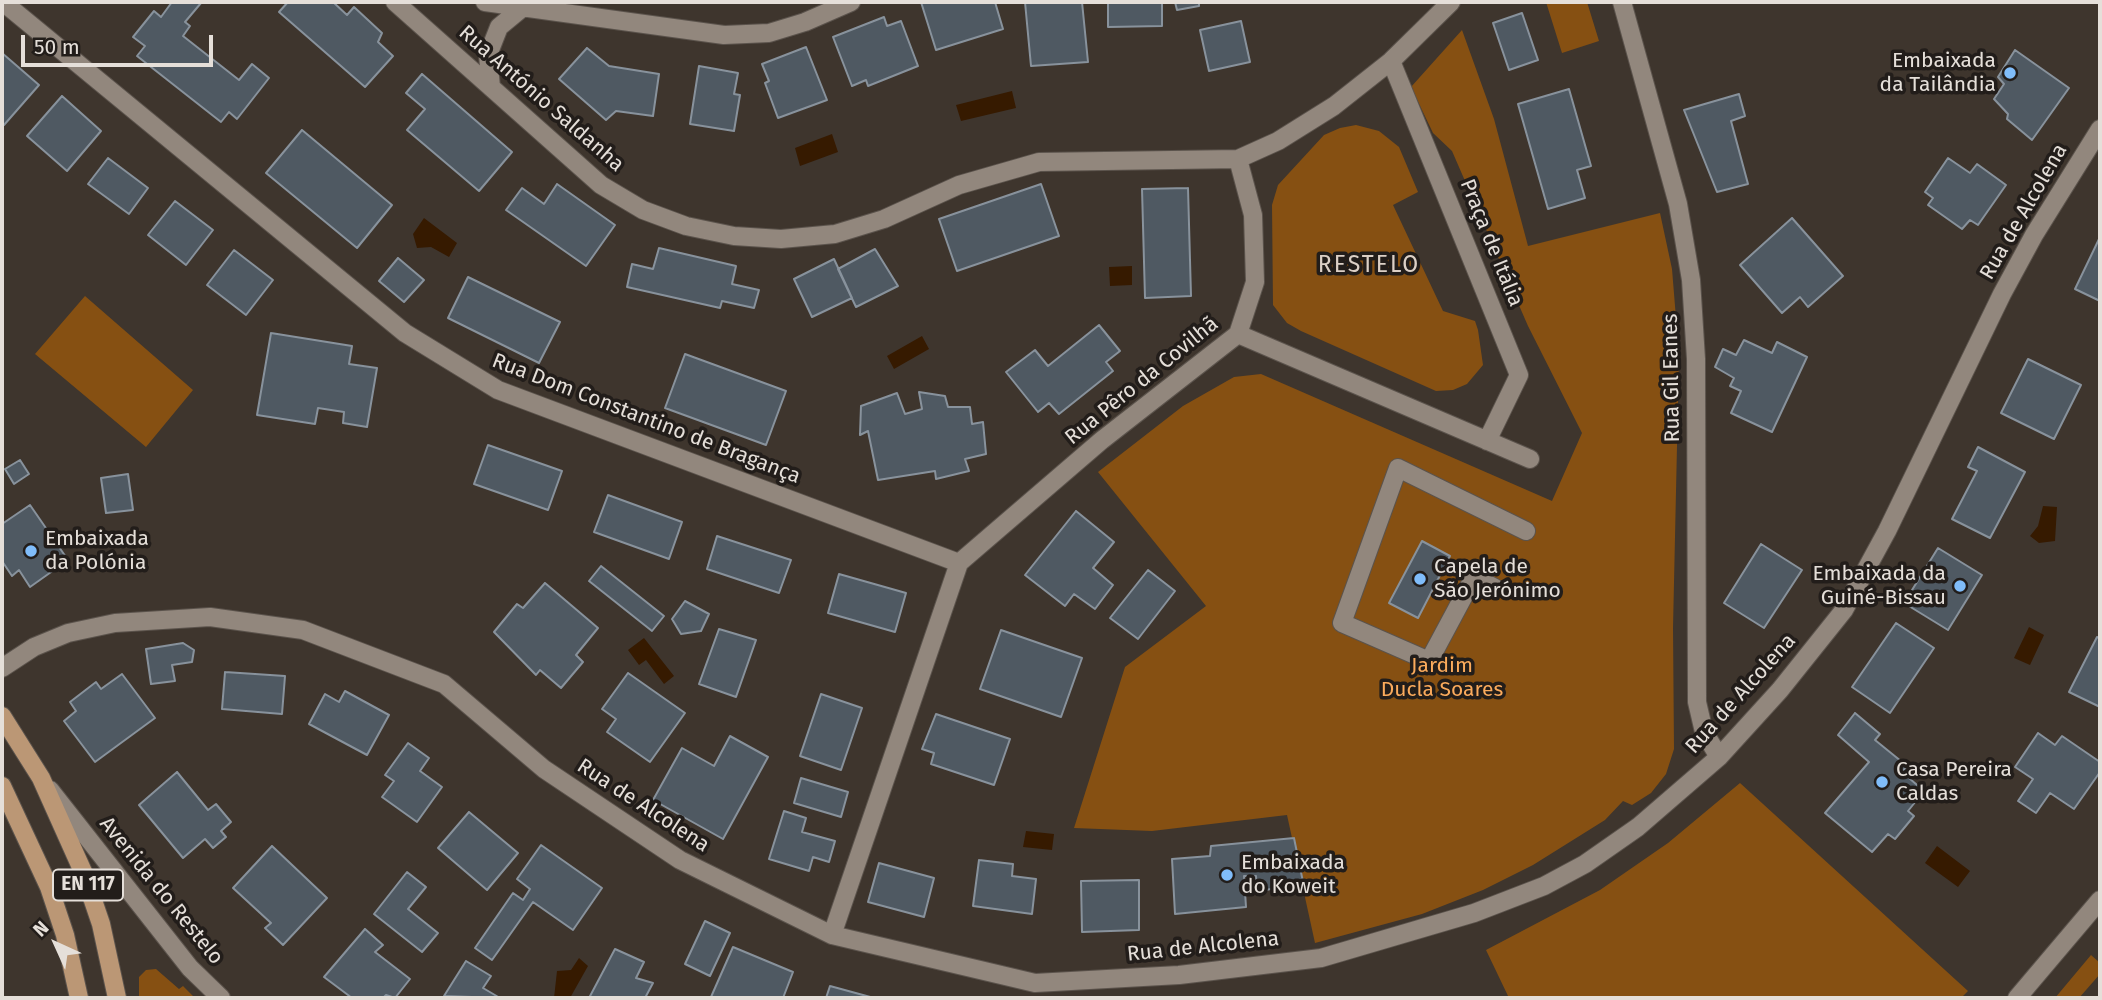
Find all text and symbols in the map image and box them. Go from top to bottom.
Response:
street label: Rua António Saldanha [453,20,629,178]
scale bar [24,21,217,65]
text: 50 m [34,34,80,60]
place label: Embaixada da Tailândia [1880,48,1996,98]
marker: Embaixada da Tailândia [2002,65,2018,81]
street label: Rua de Alcolena [1975,140,2073,284]
street label: Praça de Itália [1454,176,1528,310]
district label: RESTELO [1319,252,1419,280]
street label: Rua Pêro da Covilhã [1060,312,1224,450]
street label: Rua Gil Eanes [1658,313,1686,443]
street label: Rua Dom Constantino de Bragança [488,348,804,490]
place label: Embaixada da Polónia [45,526,149,576]
marker: Embaixada da Polónia [23,543,39,559]
place label: Capela de São Jerónimo [1434,554,1561,604]
place label: Embaixada da Guiné-Bissau [1813,561,1946,611]
marker: Capela de São Jerónimo [1412,571,1428,587]
marker: Embaixada da Guiné-Bissau [1952,578,1968,594]
street label: Rua de Alcolena [1681,629,1801,759]
park label: Jardim Ducla Soares [1381,653,1503,703]
street label: Rua de Alcolena [572,754,714,858]
place label: Casa Pereira Caldas [1896,757,2012,807]
marker: Casa Pereira Caldas [1874,774,1890,790]
street label: Avenida do Restelo [94,812,228,970]
place label: Embaixada do Koweit [1241,850,1345,900]
marker: Embaixada do Koweit [1219,867,1235,883]
road number: EN 117 [53,870,123,900]
north arrow [21,909,91,979]
text: N [28,916,53,941]
street label: Rua de Alcolena [1126,926,1280,968]

